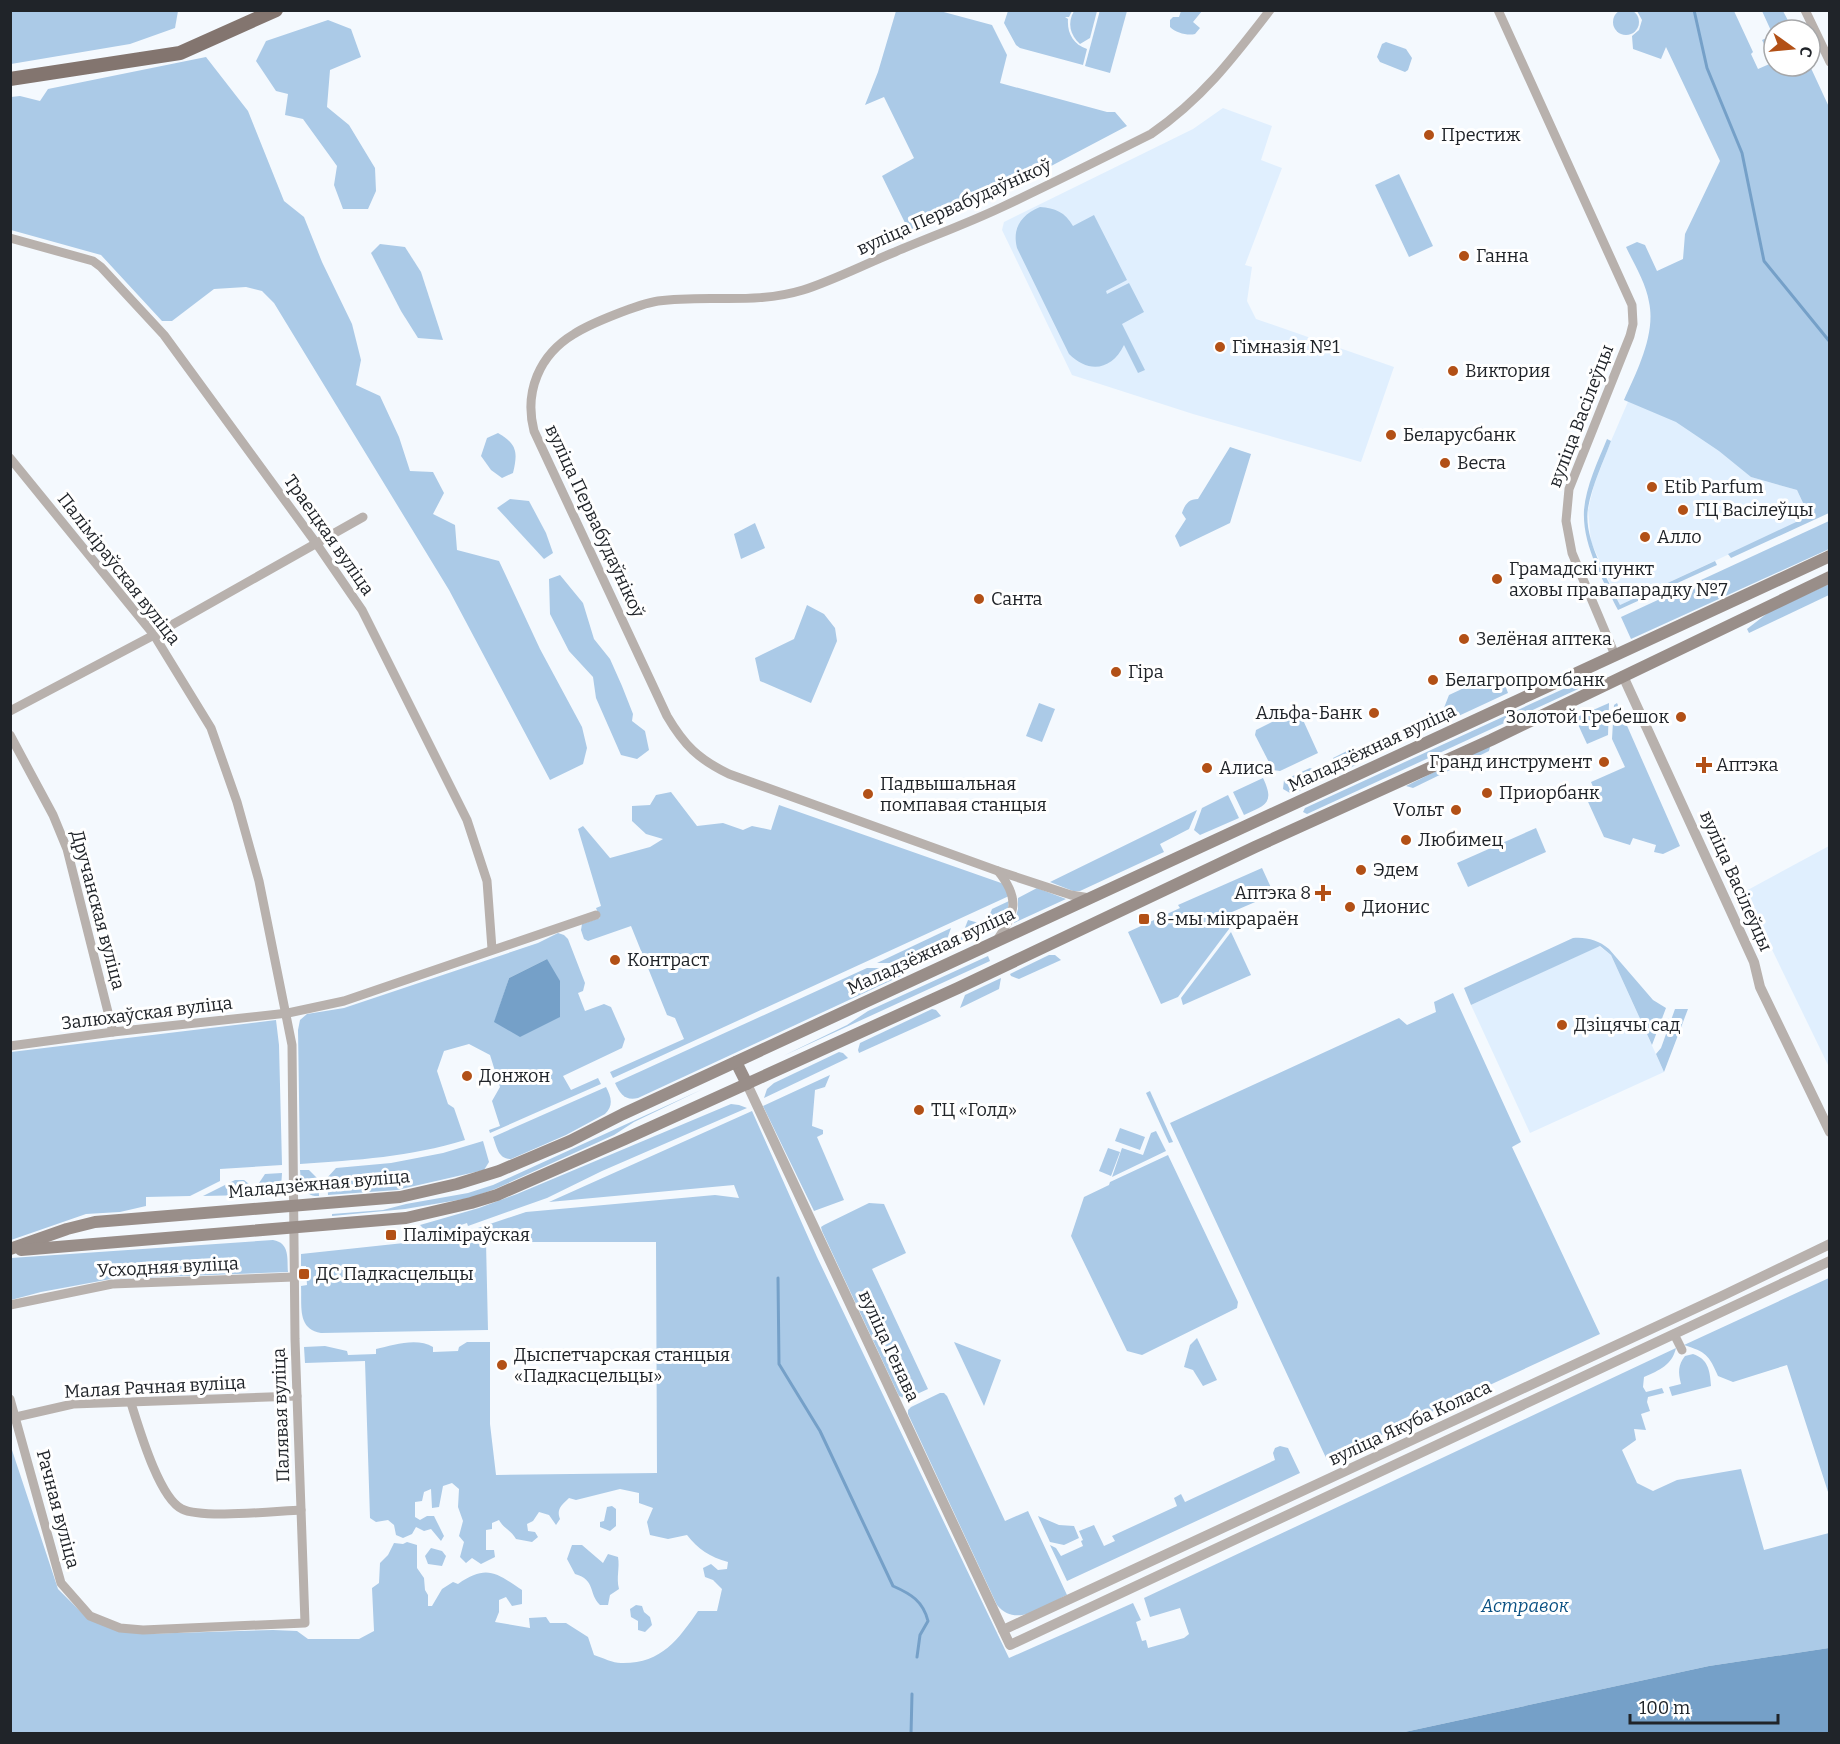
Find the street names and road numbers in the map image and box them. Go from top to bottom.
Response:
street label: вуліца Первабудаўнікоў [853,154,1055,260]
street label: вуліца Васілеўцы [1544,341,1618,491]
street label: вуліца Первабудаўнікоў [541,421,650,621]
street label: Траецкая вуліца [279,470,379,600]
street label: Паліміраўская вуліца [53,489,185,650]
street label: Маладзёжная вуліца [1285,699,1459,797]
street label: вуліца Васілеўцы [1695,807,1777,955]
street label: Дручанская вуліца [66,828,130,992]
street label: Маладзёжная вуліца [844,902,1018,1000]
street label: Залюхаўская вуліца [60,992,234,1034]
street label: Маладзёжная вуліца [227,1165,411,1203]
street label: Усходняя вуліца [97,1252,240,1282]
street label: вуліца Генава [854,1287,924,1405]
street label: Палявая вуліца [268,1347,294,1483]
street label: Малая Рачная вуліца [64,1371,247,1403]
street label: вуліца Якуба Коласа [1325,1376,1495,1470]
street label: Рачная вуліца [32,1447,84,1571]

